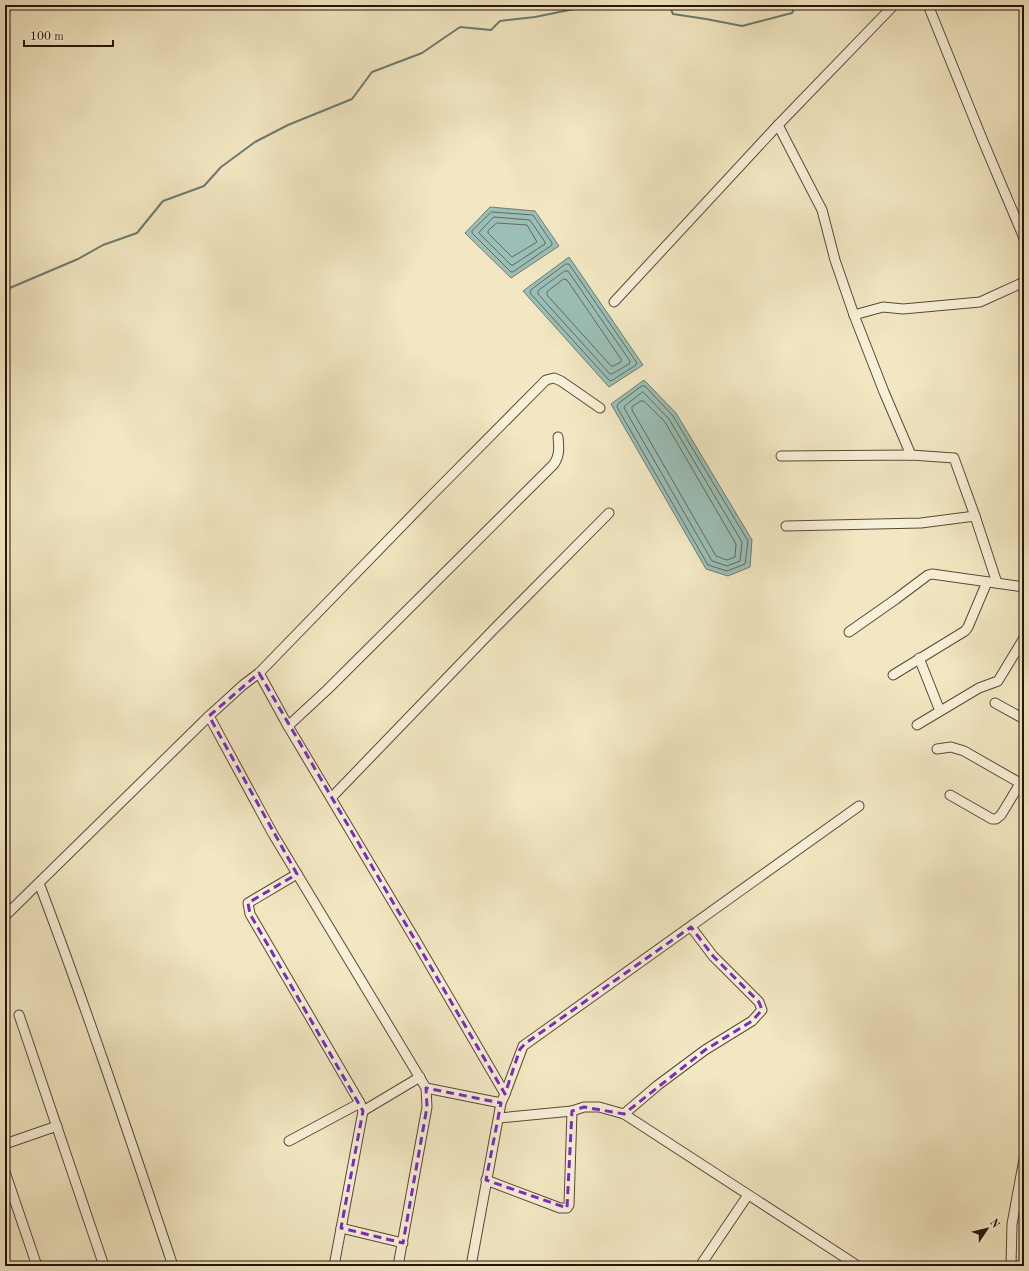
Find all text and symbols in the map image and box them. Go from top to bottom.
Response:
scale bar [24,22,113,48]
text: 100 m [30,31,64,43]
north arrow [967,1209,1007,1249]
text: N [987,1218,1001,1231]

